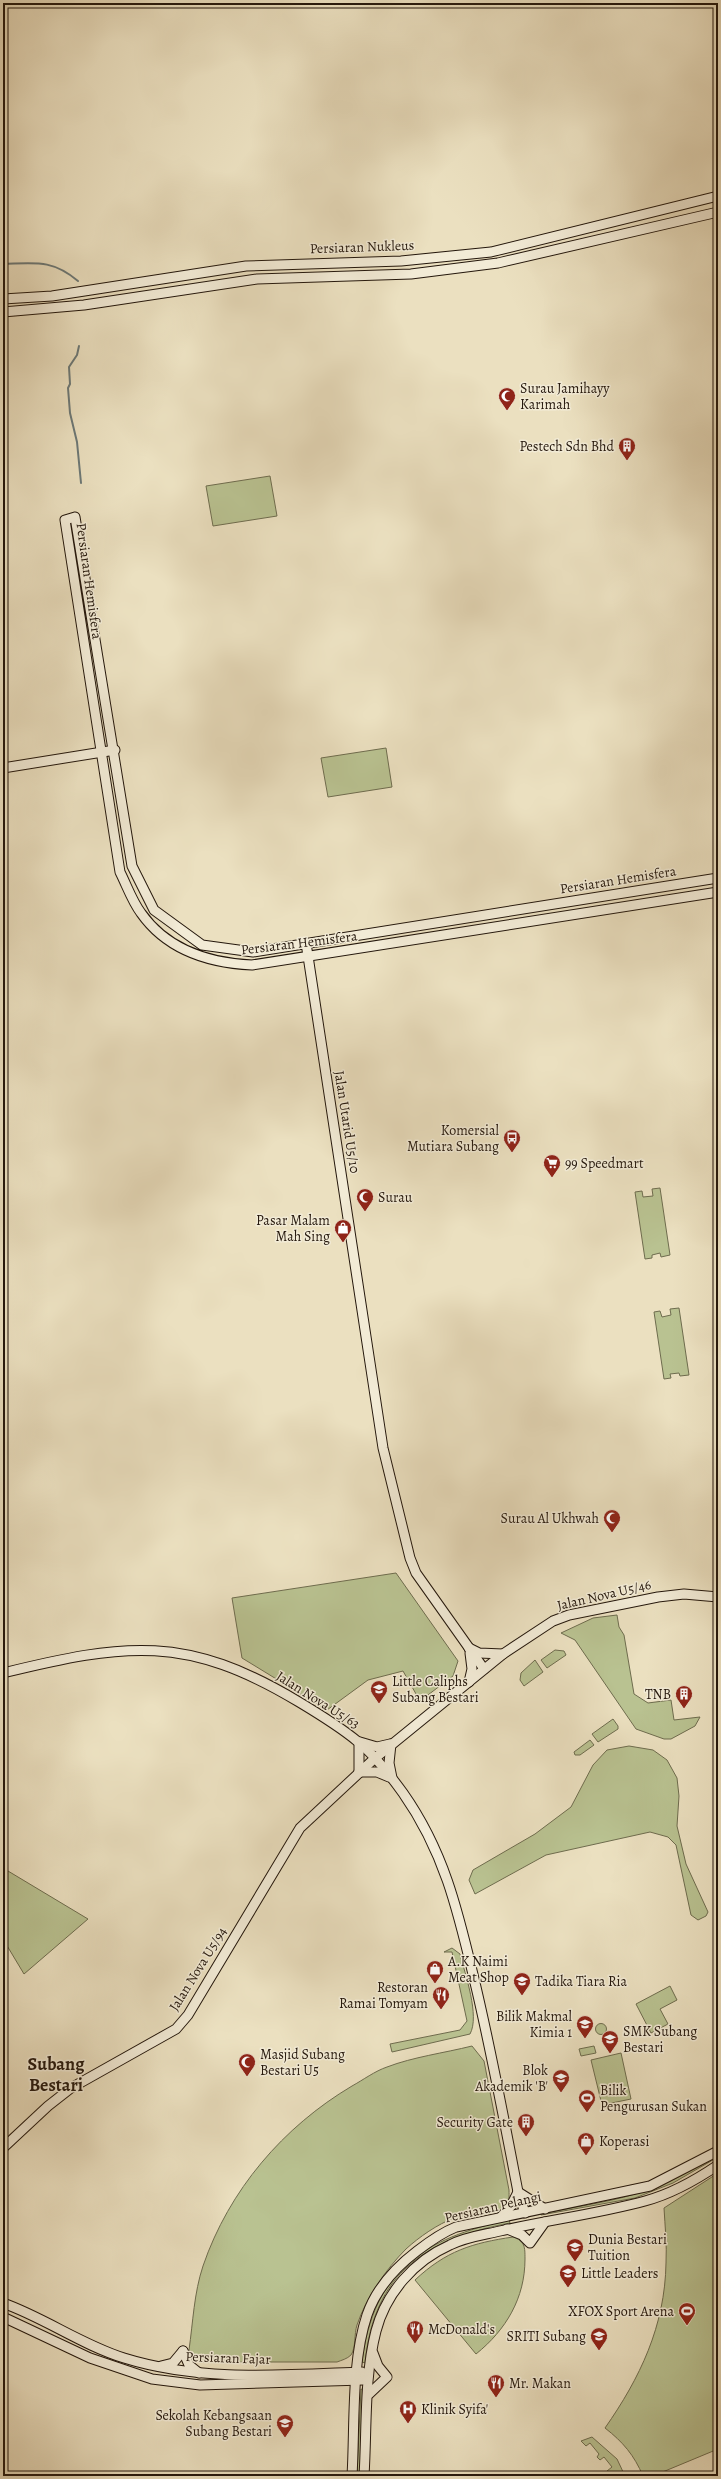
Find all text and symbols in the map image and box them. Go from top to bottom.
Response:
street label: Persiaran Nukleus [309,236,415,258]
place label: Surau Jamihayy Karimah [520,379,610,414]
mosque icon: Surau Jamihayy Karimah [497,386,517,411]
building icon: Pestech Sdn Bhd [617,436,637,461]
place label: Pestech Sdn Bhd [519,437,614,456]
street label: Persiaran Hemisfera [71,522,107,641]
street label: Persiaran Hemisfera [559,861,678,899]
street label: Persiaran Hemisfera [240,926,359,960]
street label: Jalan Utarid U5/10 [330,1069,364,1175]
place label: Komersial Mutiara Subang [407,1121,500,1156]
bus stop icon: Komersial Mutiara Subang [502,1128,522,1153]
supermarket icon: 99 Speedmart [542,1153,562,1178]
place label: 99 Speedmart [565,1154,644,1173]
mosque icon: Surau [355,1187,375,1212]
place label: Surau [378,1188,413,1207]
place label: Pasar Malam Mah Sing [256,1211,330,1246]
shop icon: Pasar Malam Mah Sing [333,1218,353,1243]
mosque icon: Surau Al Ukhwah [602,1508,622,1533]
place label: Surau Al Ukhwah [500,1509,600,1528]
street label: Jalan Nova U5/46 [555,1575,653,1615]
street label: Jalan Nova U5/63 [273,1667,364,1733]
place label: Little Caliphs Subang Bestari [392,1672,479,1707]
school or university icon: Little Caliphs Subang Bestari [369,1679,389,1704]
building icon: TNB [674,1684,694,1709]
place label: TNB [645,1685,671,1704]
street label: Jalan Nova U5/94 [165,1923,231,2015]
place label: A.K Naimi Meat Shop [447,1952,509,1987]
shop icon: A.K Naimi Meat Shop [425,1959,445,1984]
school or university icon: Tadika Tiara Ria [512,1971,532,1996]
place label: Tadika Tiara Ria [535,1972,627,1991]
place label: Restoran Ramai Tomyam [339,1978,428,2013]
restaurant icon: Restoran Ramai Tomyam [431,1985,451,2010]
place label: Bilik Makmal Kimia 1 [496,2007,573,2042]
school or university icon: Bilik Makmal Kimia 1 [575,2014,595,2039]
place label: SMK Subang Bestari [623,2022,697,2057]
school or university icon: SMK Subang Bestari [600,2029,620,2054]
place label: Masjid Subang Bestari U5 [260,2045,345,2080]
district label: Subang Bestari [28,2052,85,2097]
mosque icon: Masjid Subang Bestari U5 [237,2052,257,2077]
place label: Blok Akademik 'B' [474,2061,548,2096]
school or university icon: Blok Akademik 'B' [551,2068,571,2093]
place label: Bilik Pengurusan Sukan [600,2081,707,2116]
sports icon: Bilik Pengurusan Sukan [577,2088,597,2113]
building icon: Security Gate [516,2112,536,2137]
place label: Security Gate [437,2113,513,2132]
shop icon: Koperasi [576,2131,596,2156]
place label: Koperasi [599,2132,649,2151]
street label: Persiaran Pelangi [443,2187,543,2227]
place label: Dunia Bestari Tuition [588,2230,667,2265]
school or university icon: Dunia Bestari Tuition [565,2237,585,2262]
school or university icon: Little Leaders [558,2263,578,2288]
place label: Little Leaders [581,2264,658,2283]
sports icon: XFOX Sport Arena [677,2301,697,2326]
place label: XFOX Sport Arena [568,2302,674,2321]
restaurant icon: McDonald's [405,2319,425,2344]
place label: McDonald's [428,2320,495,2339]
school or university icon: SRITI Subang [589,2326,609,2351]
place label: SRITI Subang [506,2327,586,2346]
street label: Persiaran Fajar [185,2347,272,2369]
restaurant icon: Mr. Makan [486,2373,506,2398]
place label: Mr. Makan [509,2374,571,2393]
hospital icon: Klinik Syifa' [398,2399,418,2424]
place label: Klinik Syifa' [421,2400,488,2419]
place label: Sekolah Kebangsaan Subang Bestari [155,2406,272,2441]
school or university icon: Sekolah Kebangsaan Subang Bestari [275,2413,295,2438]

